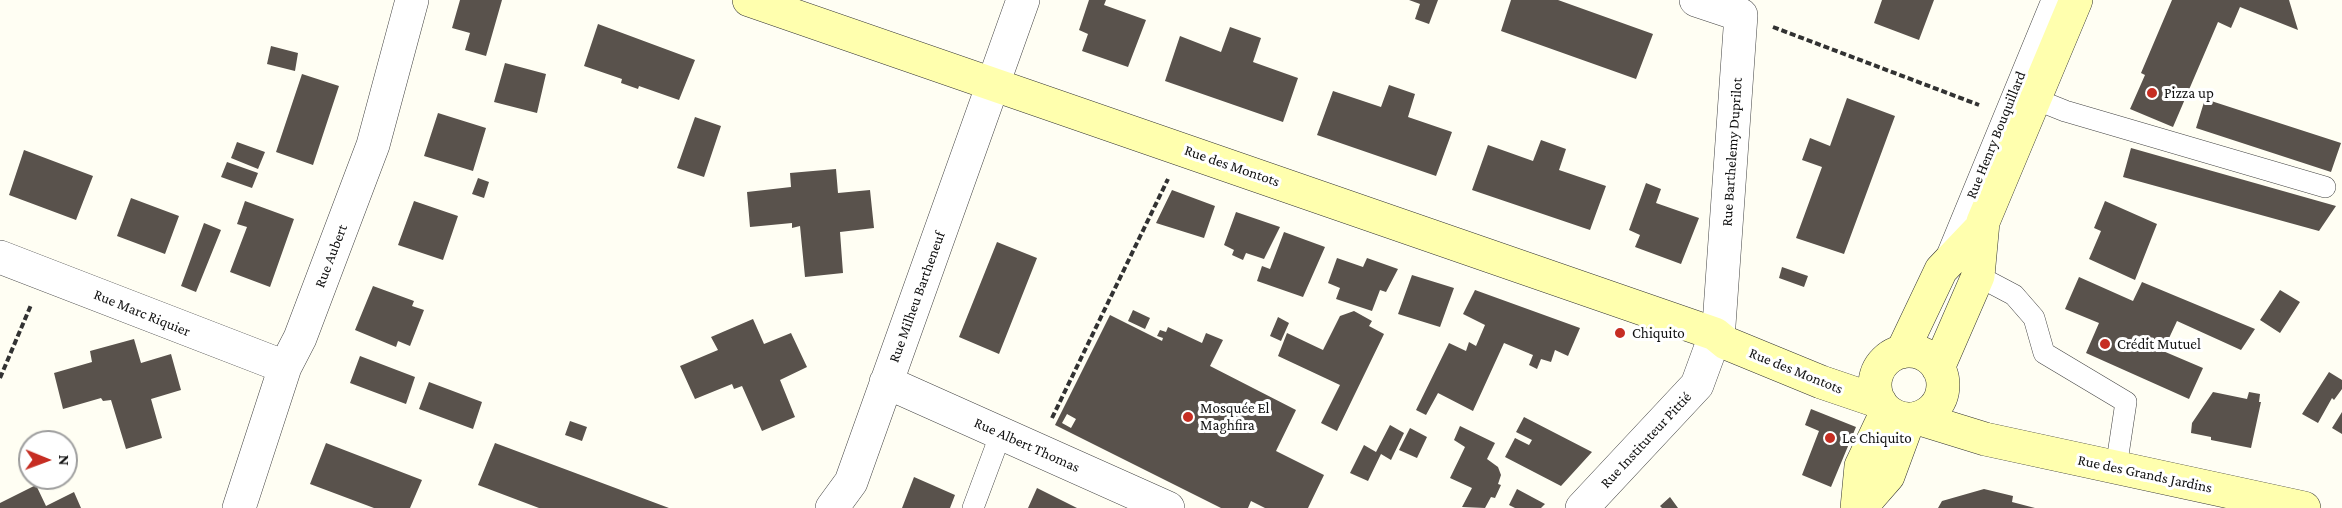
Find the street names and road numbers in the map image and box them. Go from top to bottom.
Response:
street label: Rue Henry Bouquillard [1962,69,2030,201]
street label: Rue Barthelemy Duprilot [1718,77,1746,227]
street label: Rue des Montots [1182,141,1282,191]
street label: Rue Aubert [311,222,351,290]
street label: Rue Milheu Bartheneuf [885,229,949,365]
street label: Rue Marc Riquier [91,285,193,341]
street label: Rue des Montots [1746,344,1846,398]
street label: Rue Instituteur Pittié [1597,388,1695,492]
street label: Rue Albert Thomas [971,414,1083,476]
street label: Rue des Grands Jardins [2076,451,2214,497]

